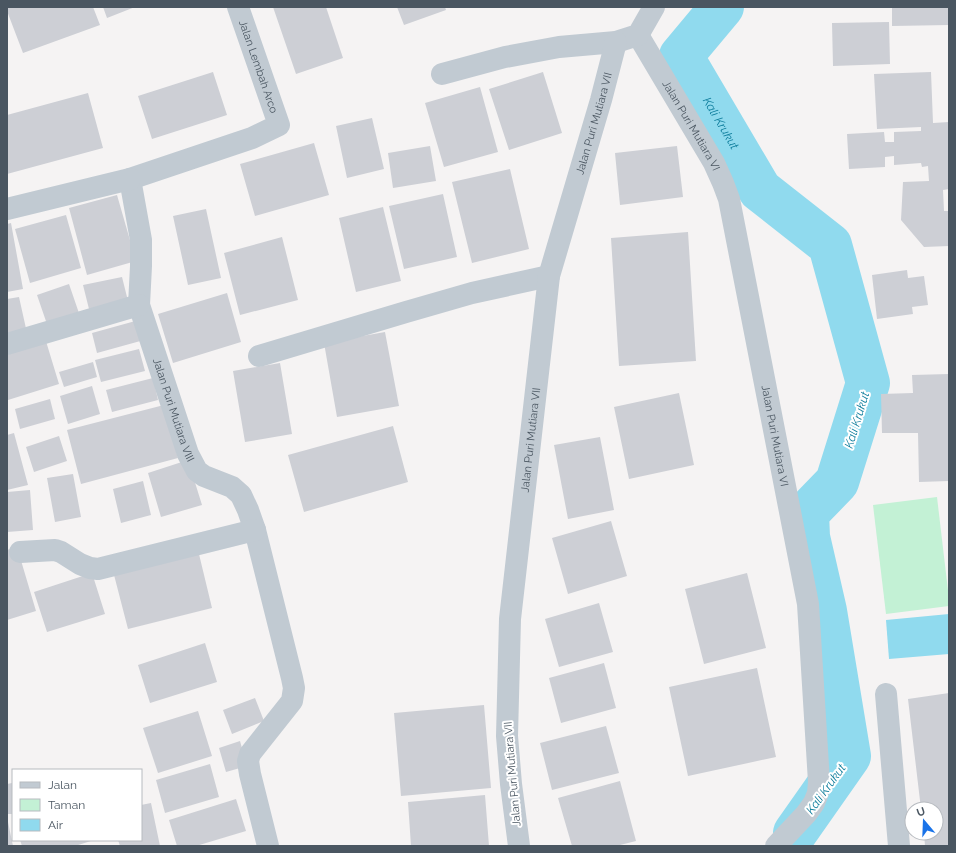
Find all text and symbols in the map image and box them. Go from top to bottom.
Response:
street label: Jalan Lembah Arco [236,18,281,115]
street label: Jalan Puri Mutiara VII [573,71,615,176]
street label: Jalan Puri Mutiara VI [659,78,723,173]
water label: Kali Krukut [700,95,742,152]
street label: Jalan Puri Mutiara VIII [150,357,197,464]
street label: Jalan Puri Mutiara VI [758,384,791,487]
street label: Jalan Puri Mutiara VII [518,387,543,493]
water label: Kali Krukut [842,390,872,450]
street label: Jalan Puri Mutiara VII [501,721,524,827]
water label: Kali Krukut [803,761,849,817]
legend [12,769,142,841]
text: Jalan [48,778,77,792]
text: Taman [48,798,85,812]
north arrow [904,801,944,841]
text: U [915,805,927,820]
text: Air [48,818,64,832]

